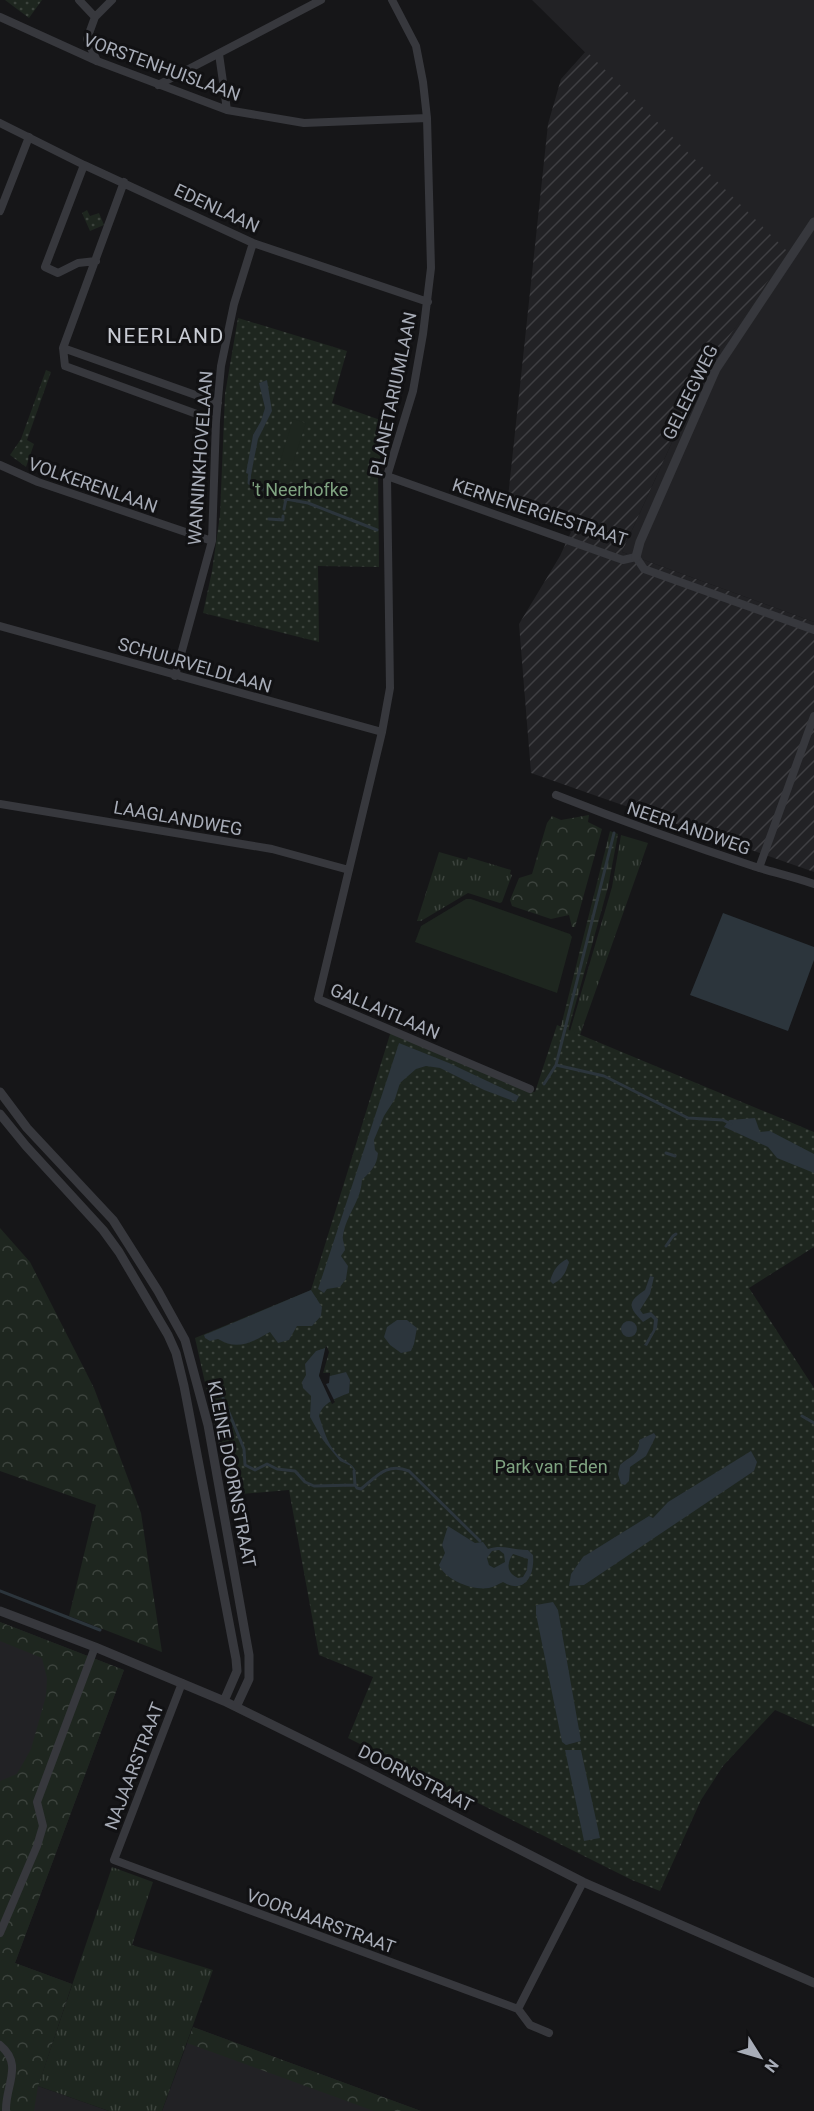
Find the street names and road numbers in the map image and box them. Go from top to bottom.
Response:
street label: VORSTENHUISLAAN [81,29,243,105]
street label: EDENLAAN [171,179,263,237]
street label: PLANETARIUMLAAN [365,310,421,478]
street label: GELEEGWEG [658,341,722,443]
street label: WANNINKHOVELAAN [183,370,217,546]
street label: VOLKERENLAAN [26,453,160,517]
street label: KERNENERGIESTRAAT [450,474,630,550]
street label: SCHUURVELDLAAN [116,633,274,697]
street label: LAAGLANDWEG [112,796,244,840]
street label: NEERLANDWEG [625,797,753,859]
street label: GALLAITLAAN [327,979,443,1043]
street label: KLEINE DOORNSTRAAT [204,1379,260,1569]
street label: NAJAARSTRAAT [100,1699,168,1833]
street label: DOORNSTRAAT [355,1740,477,1816]
street label: VOORJAARSTRAAT [244,1884,399,1958]

